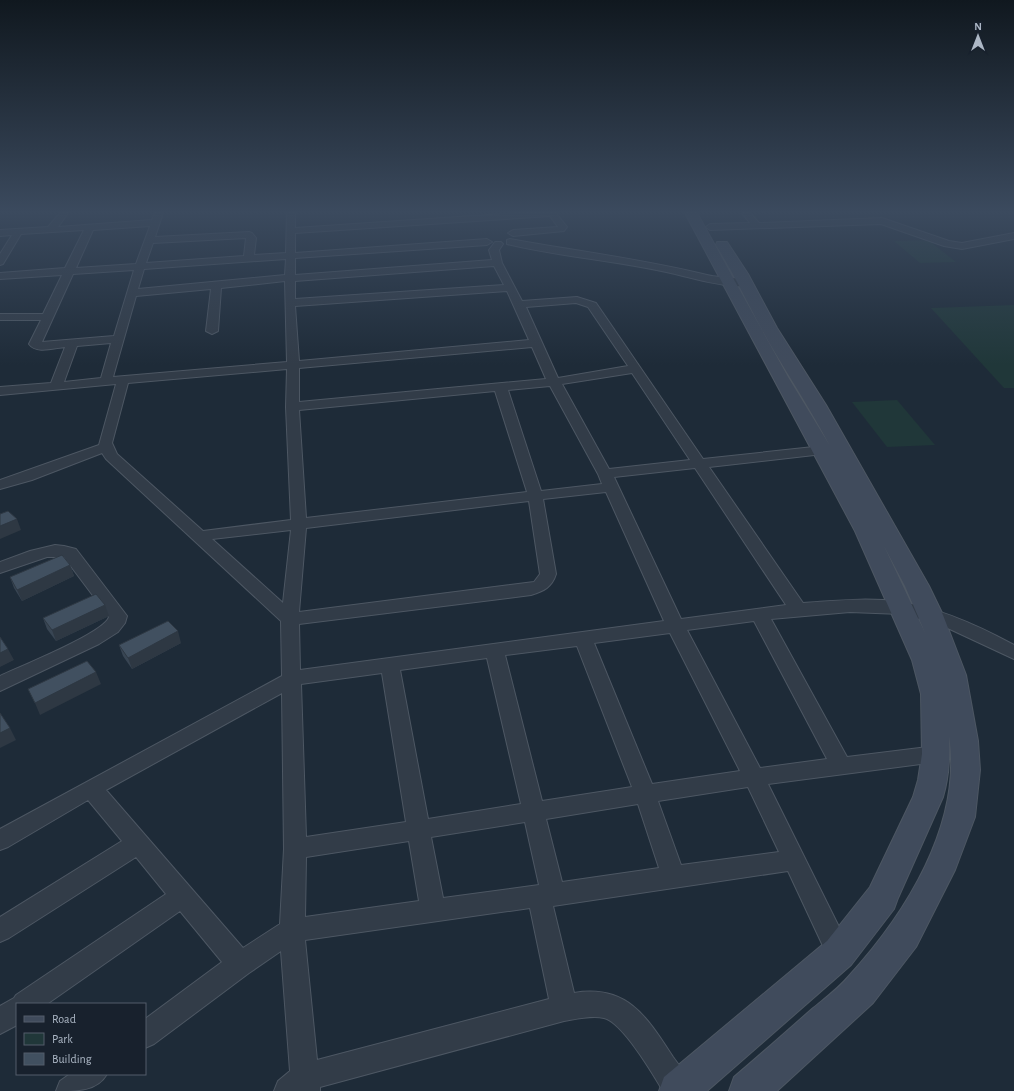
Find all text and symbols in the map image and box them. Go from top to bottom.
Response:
north arrow [958,16,998,56]
text: N [974,21,982,32]
legend [16,1003,146,1075]
text: Road [52,1013,76,1025]
text: Park [52,1033,73,1045]
text: Building [52,1053,92,1065]

